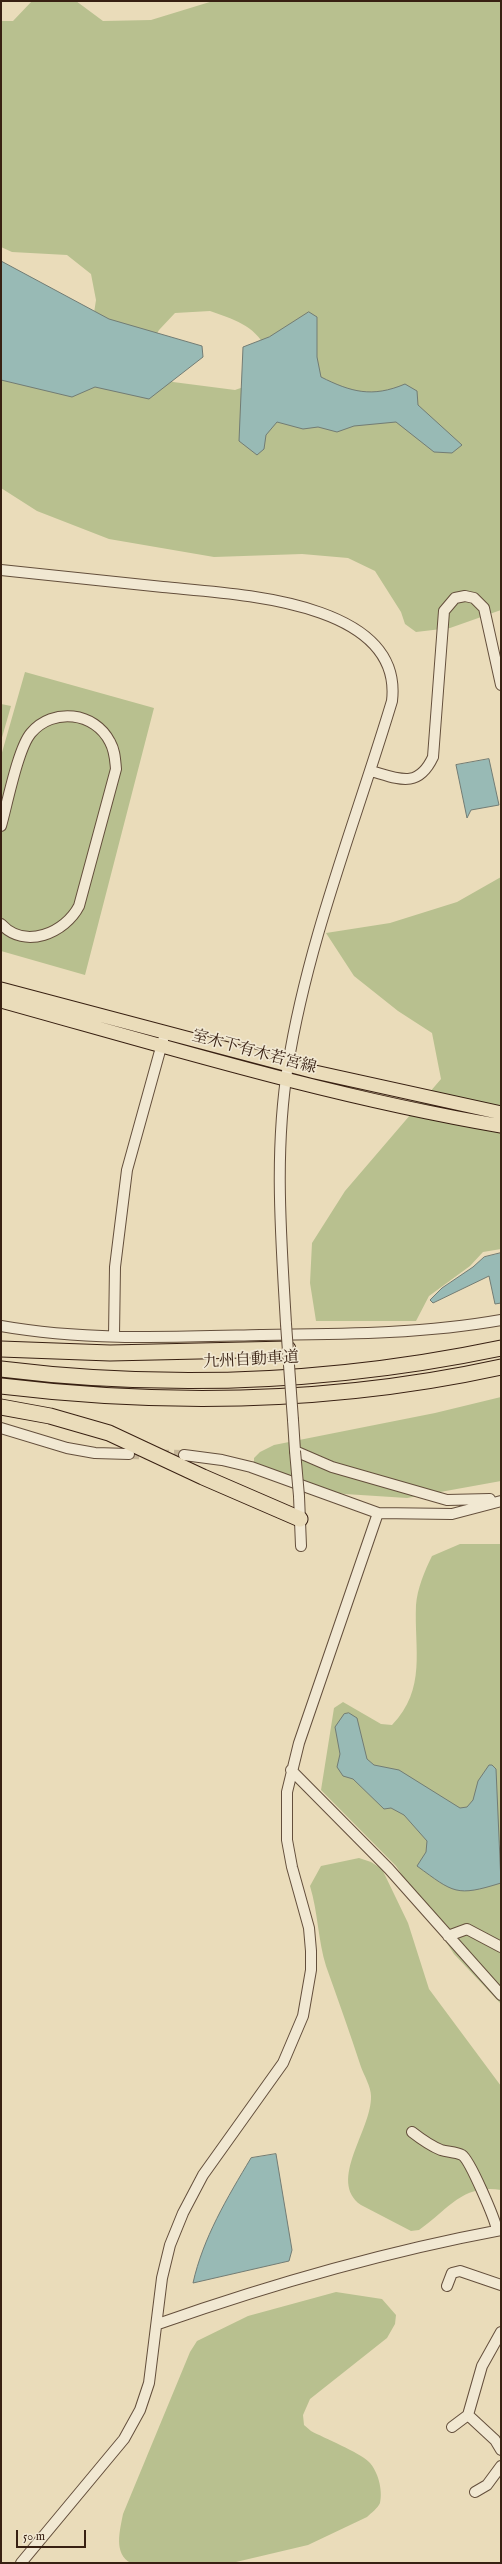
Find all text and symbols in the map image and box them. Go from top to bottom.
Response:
street label: 室木下有木若宮線 [190,1027,318,1079]
street label: 九州自動車道 [203,1349,299,1373]
scale bar [18,2522,88,2548]
text: 50 m [23,2529,45,2544]

